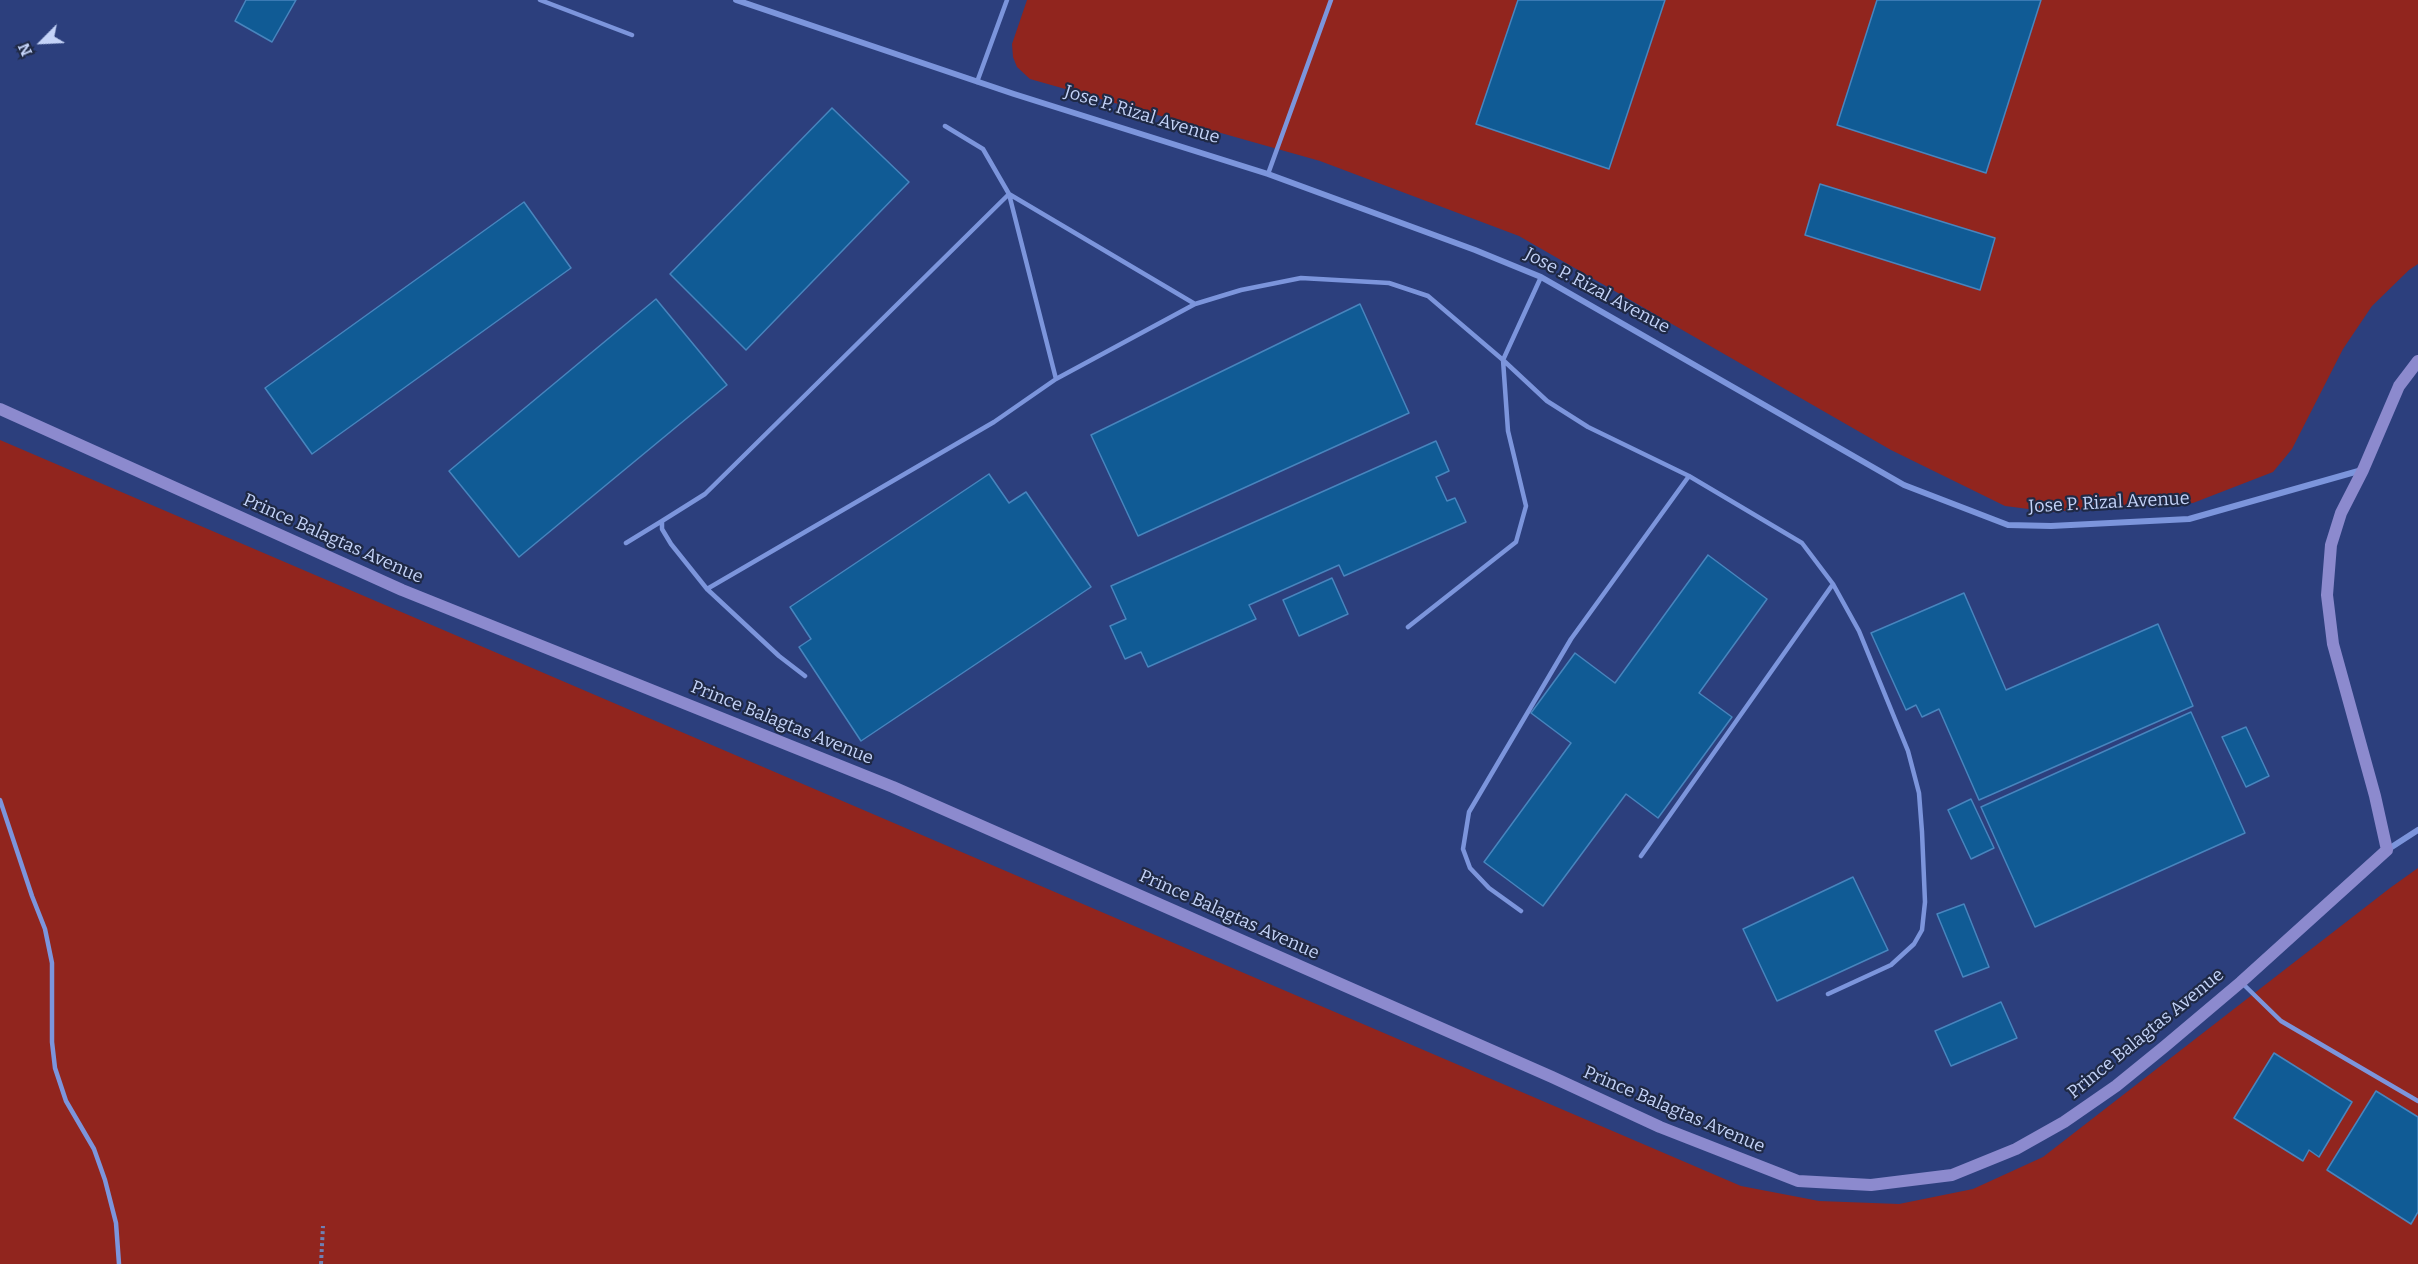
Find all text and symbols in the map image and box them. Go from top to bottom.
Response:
north arrow [12,12,72,72]
text: N [14,40,36,59]
street label: Jose P. Rizal Avenue [1062,81,1222,149]
street label: Jose P. Rizal Avenue [1521,244,1673,338]
street label: Jose P. Rizal Avenue [2028,488,2190,518]
street label: Prince Balagtas Avenue [240,490,426,588]
street label: Prince Balagtas Avenue [688,676,876,770]
street label: Prince Balagtas Avenue [1136,866,1322,964]
street label: Prince Balagtas Avenue [2064,964,2228,1104]
street label: Prince Balagtas Avenue [1580,1062,1768,1158]

